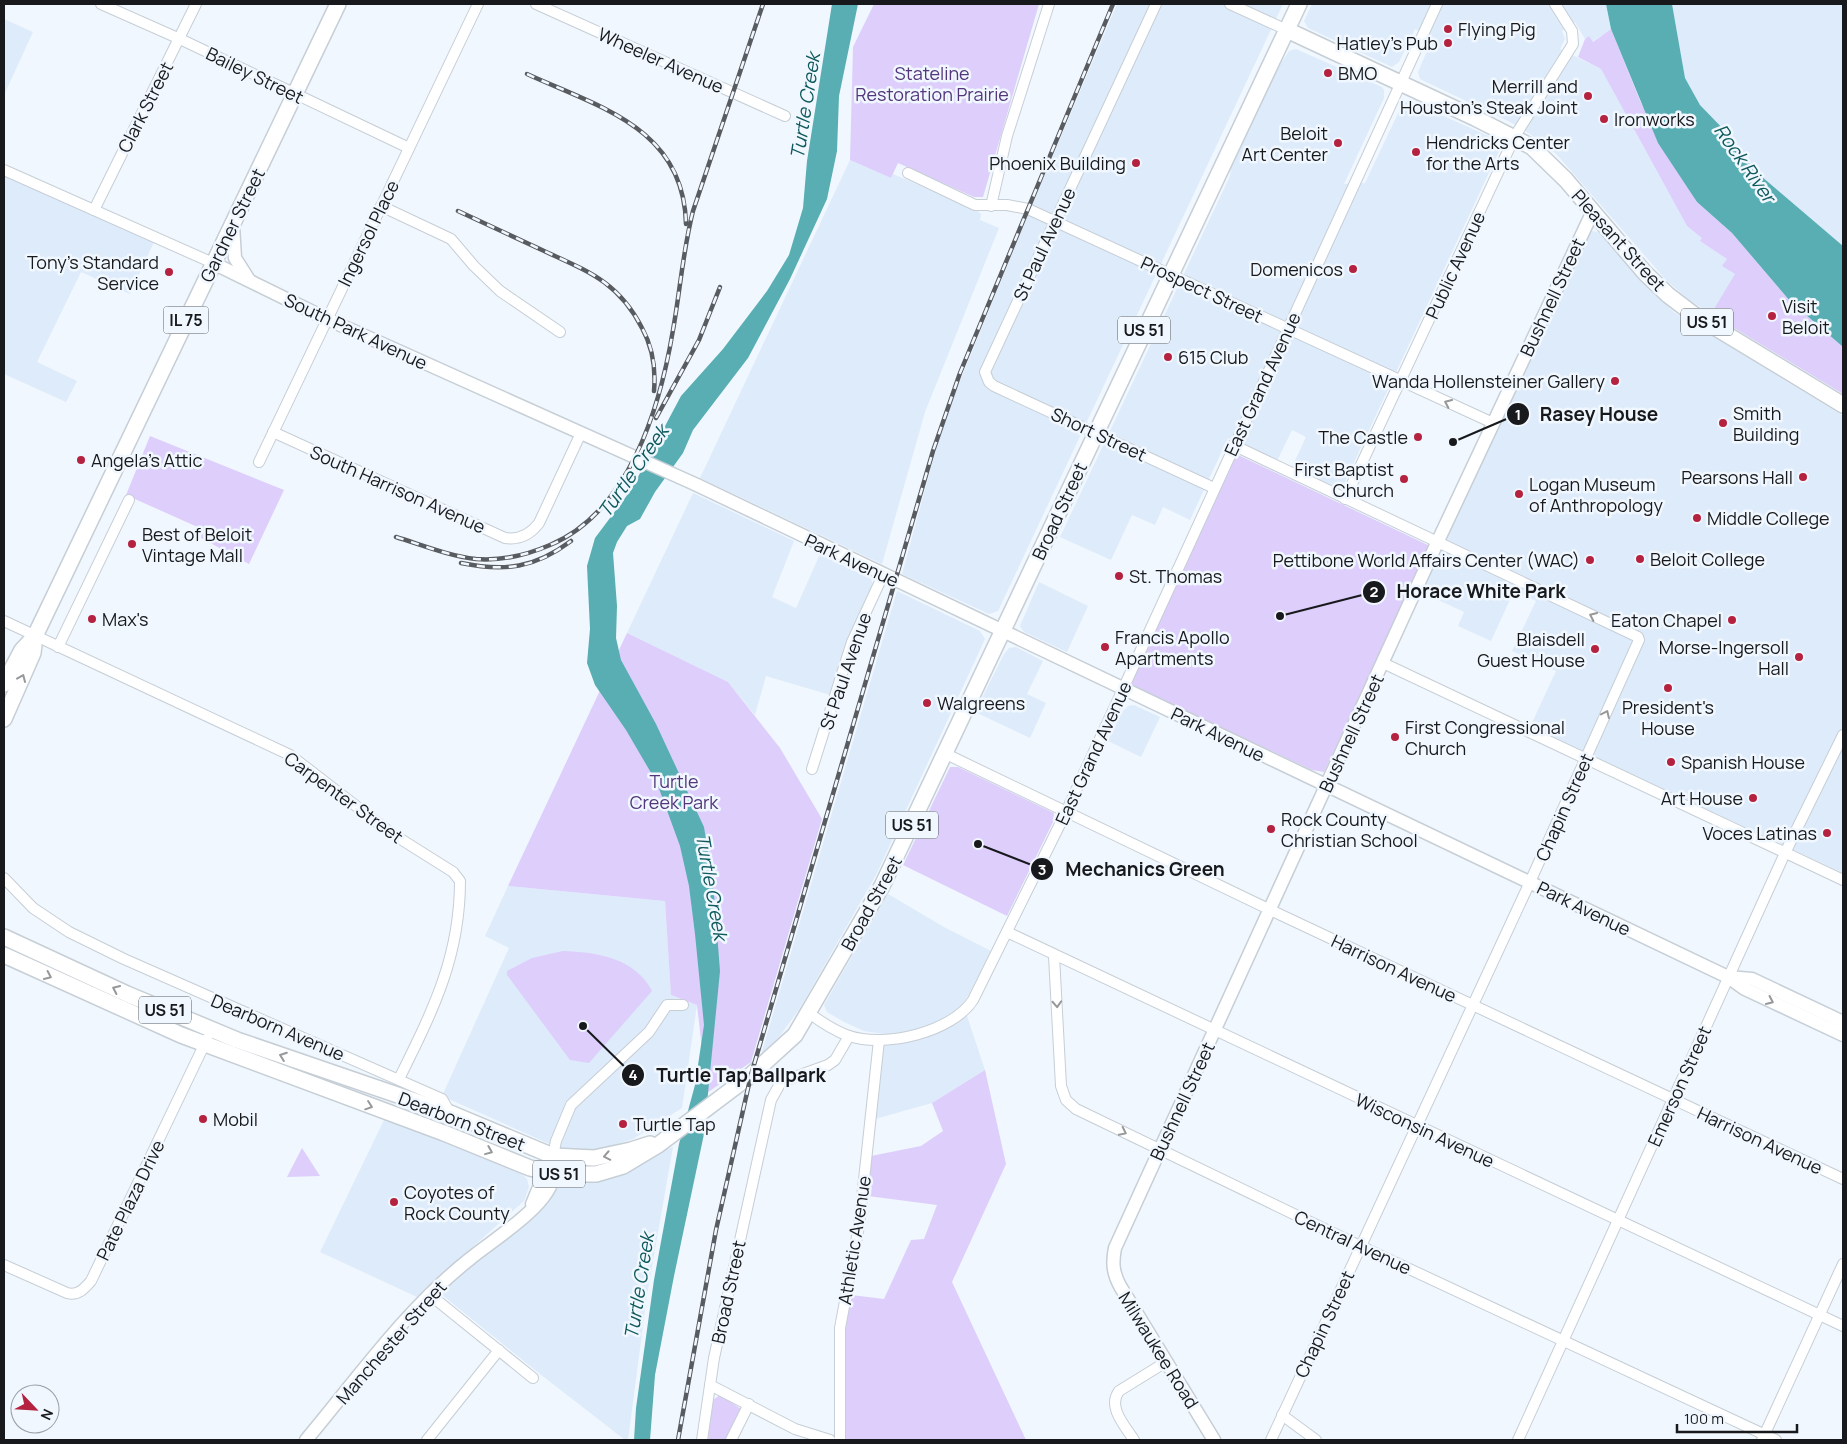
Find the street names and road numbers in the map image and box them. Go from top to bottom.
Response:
street label: Wheeler Avenue [594,22,728,98]
street label: Bailey Street [202,41,308,109]
street label: Clark Street [112,57,178,157]
street label: Gardner Street [194,164,270,286]
street label: Ingersol Place [332,176,404,290]
street label: St Paul Avenue [1007,183,1081,305]
street label: Pleasant Street [1567,184,1671,296]
street label: Public Avenue [1420,207,1490,323]
street label: Bushnell Street [1514,234,1590,360]
street label: Prospect Street [1137,250,1267,328]
street label: South Park Avenue [281,287,431,375]
road number: IL 75 [164,306,208,334]
street label: East Grand Avenue [1218,308,1306,460]
road number: US 51 [1681,308,1733,336]
road number: US 51 [1118,316,1170,344]
street label: Short Street [1047,401,1151,467]
street label: South Harrison Avenue [307,440,489,538]
street label: Broad Street [1026,458,1092,564]
street label: Park Avenue [801,528,903,592]
street label: St Paul Avenue [814,609,876,733]
street label: Bushnell Street [1313,670,1389,796]
street label: East Grand Avenue [1049,677,1137,829]
street label: Park Avenue [1167,701,1269,767]
street label: Carpenter Street [280,746,408,848]
street label: Chapin Street [1530,749,1598,865]
road number: US 51 [886,812,938,838]
street label: Broad Street [835,851,907,955]
street label: Park Avenue [1533,875,1635,941]
street label: Harrison Avenue [1328,928,1460,1008]
street label: Dearborn Avenue [208,988,348,1066]
road number: US 51 [139,996,191,1024]
street label: Emerson Street [1642,1022,1716,1150]
street label: Bushnell Street [1144,1038,1220,1164]
street label: Dearborn Street [395,1086,529,1156]
street label: Wisconsin Avenue [1352,1087,1498,1173]
street label: Harrison Avenue [1694,1100,1826,1180]
street label: Pate Plaza Drive [90,1136,170,1264]
road number: US 51 [533,1160,585,1188]
street label: Athletic Avenue [832,1174,876,1306]
street label: Central Avenue [1291,1204,1415,1280]
street label: Broad Street [705,1238,751,1346]
street label: Chapin Street [1289,1267,1359,1381]
street label: Manchester Street [331,1275,451,1409]
street label: Milwaukee Road [1113,1287,1205,1413]

